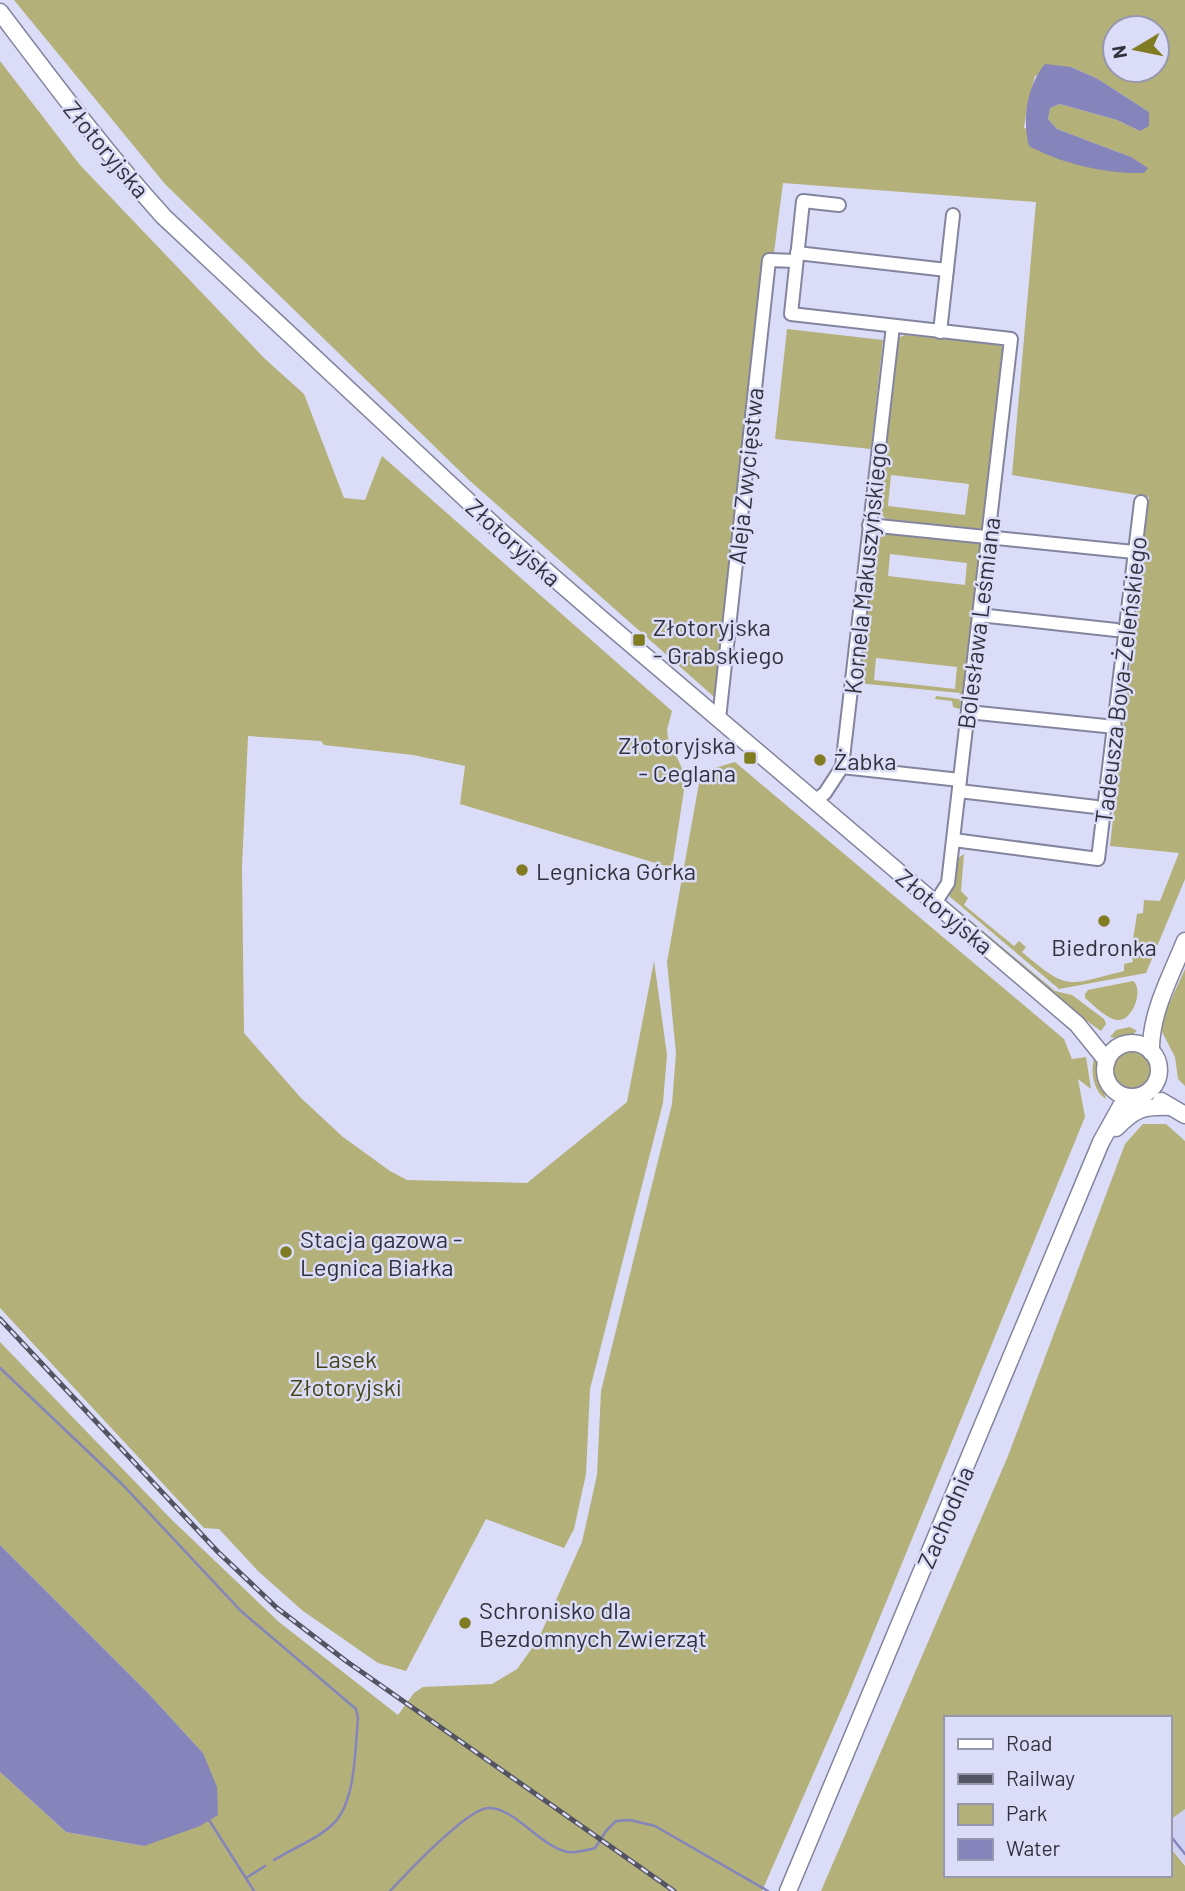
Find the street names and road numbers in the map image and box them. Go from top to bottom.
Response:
street label: Złotoryjska [58,95,156,203]
street label: Aleja Zwycięstwa [721,386,769,566]
street label: Kornela Makuszyńskiego [837,441,893,695]
street label: Złotoryjska [461,492,567,592]
street label: Bolesława Leśmiana [951,515,1005,731]
street label: Tadeusza Boya-Żeleńskiego [1088,535,1152,825]
street label: Złotoryjska [891,862,999,960]
street label: Zachodnia [911,1462,979,1572]

